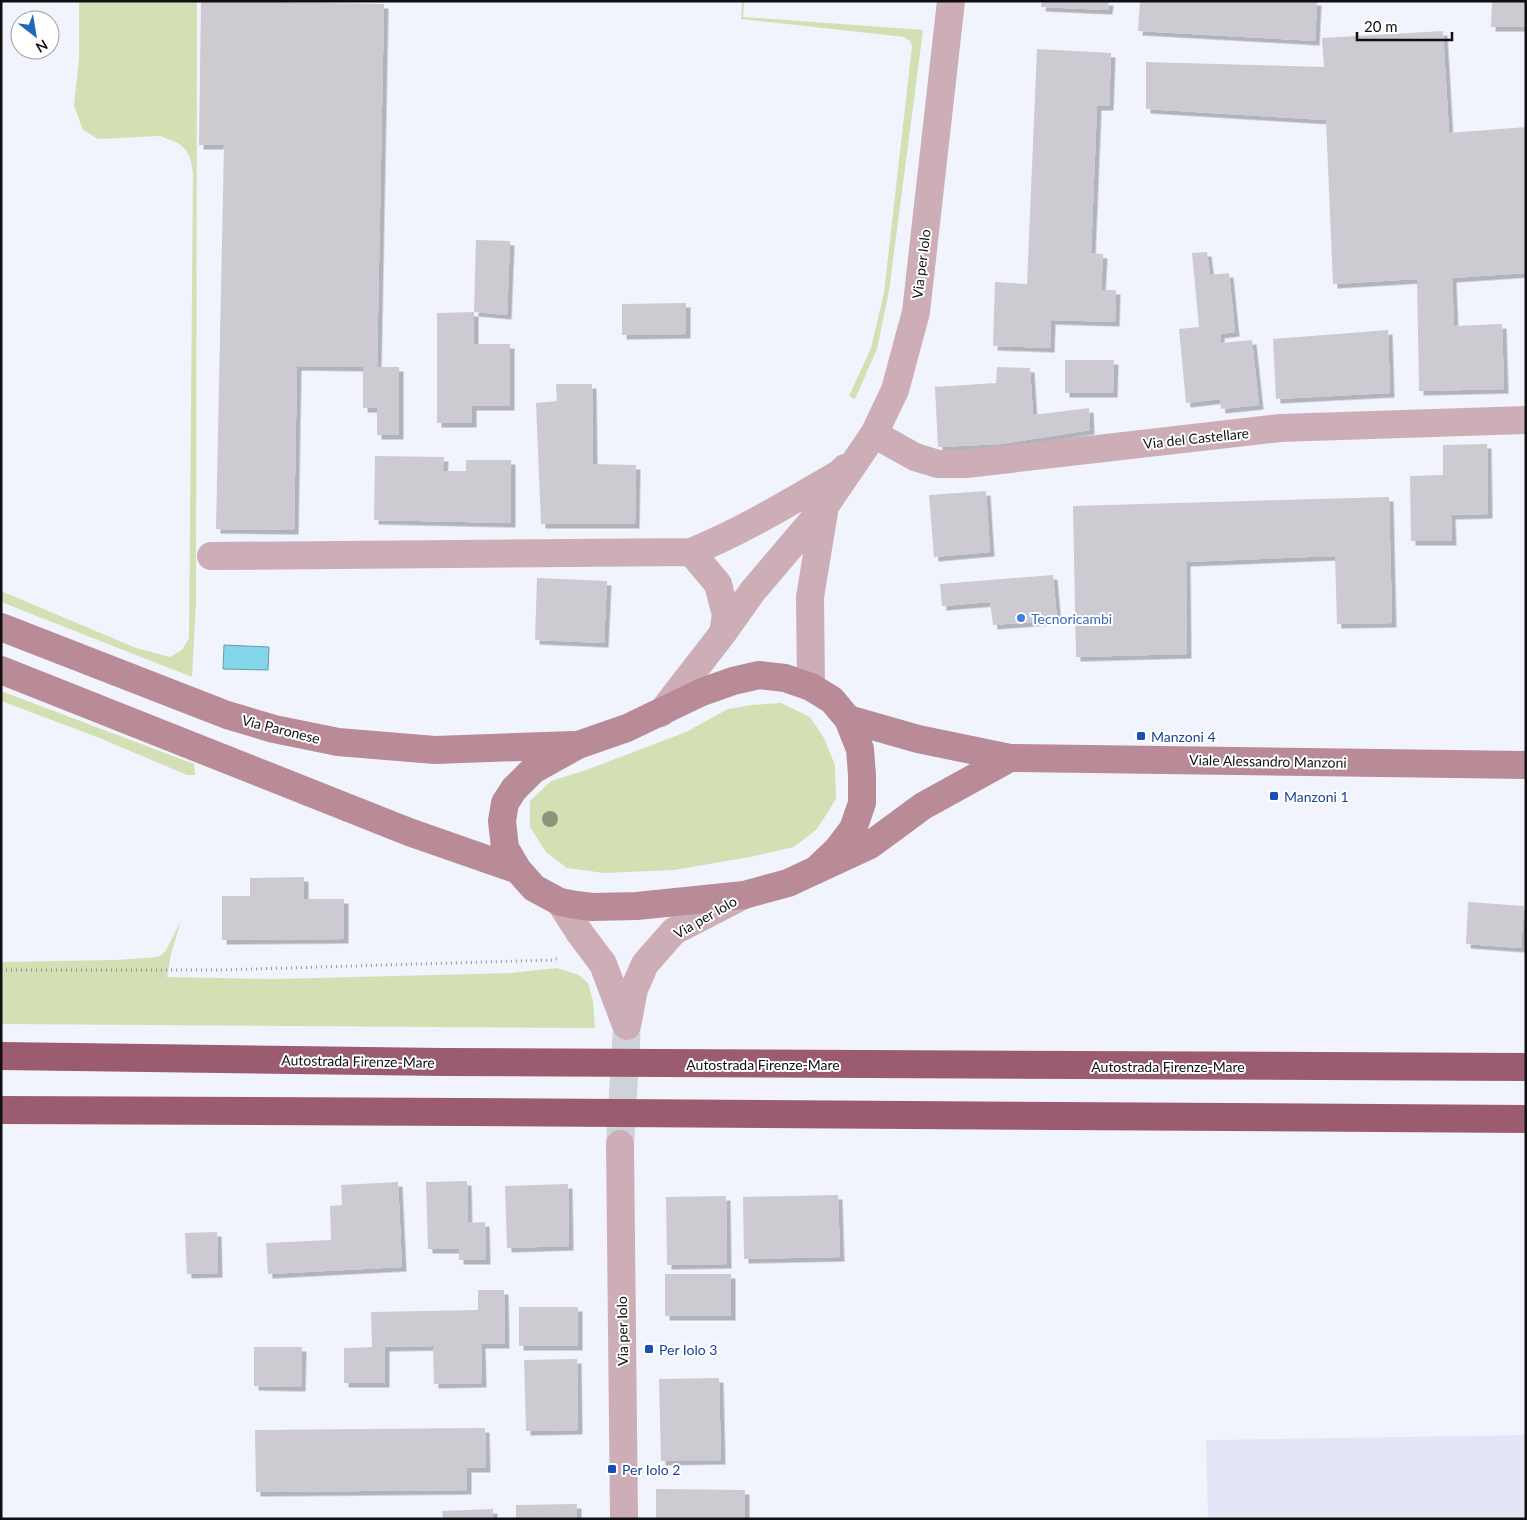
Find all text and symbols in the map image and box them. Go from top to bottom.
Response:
north arrow [10,10,60,60]
scale bar [1357,10,1452,42]
text: 20 m [1364,17,1398,35]
text: N [33,37,51,57]
street label: Via per Iolo [908,228,934,300]
street label: Via del Castellare [1142,424,1250,452]
place label: Tecnoricambi [1031,610,1112,627]
marker: Tecnoricambi [1015,612,1027,624]
street label: Via Paronese [240,711,322,747]
place label: Manzoni 4 [1151,728,1216,745]
marker: Manzoni 4 [1135,730,1147,742]
street label: Viale Alessandro Manzoni [1189,751,1347,771]
place label: Manzoni 1 [1284,788,1349,805]
marker: Manzoni 1 [1268,790,1280,802]
street label: Via per Iolo [670,892,740,942]
street label: Autostrada Firenze-Mare [281,1051,435,1071]
street label: Autostrada Firenze-Mare [686,1056,840,1073]
street label: Autostrada Firenze-Mare [1091,1058,1245,1075]
street label: Via per Iolo [613,1296,631,1366]
place label: Per Iolo 3 [659,1341,717,1358]
marker: Per Iolo 3 [643,1343,655,1355]
place label: Per Iolo 2 [622,1461,680,1478]
marker: Per Iolo 2 [606,1463,618,1475]

